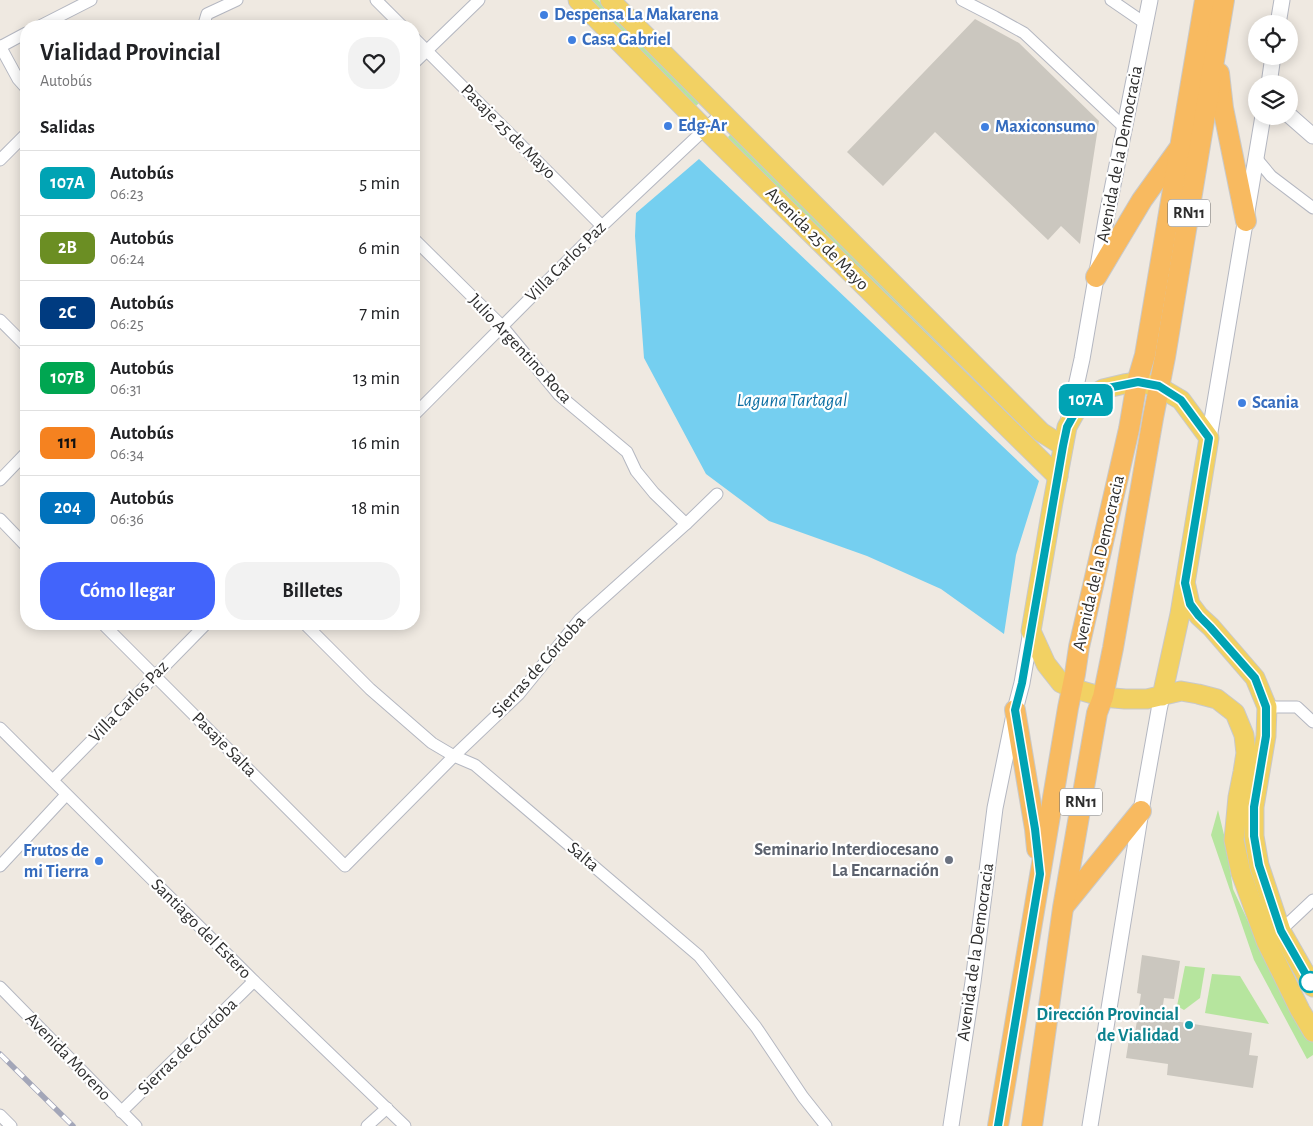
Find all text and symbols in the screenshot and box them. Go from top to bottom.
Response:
place label: Despensa La Makarena [554,6,719,24]
marker: Despensa La Makarena [538,9,550,21]
map controls [1248,15,1298,125]
button: locate [1248,15,1298,65]
place label: Casa Gabriel [582,31,671,49]
marker: Casa Gabriel [566,34,578,46]
button: heart [348,37,400,89]
text: Vialidad Provincial [40,41,221,65]
street label: Avenida de la Democracia [1094,64,1146,244]
text: Autobús [40,73,92,89]
button: layers [1248,75,1298,125]
street label: Pasaje 25 de Mayo [457,81,559,183]
place label: Edg-Ar [678,117,728,135]
text: Salidas [40,118,95,137]
place label: Maxiconsumo [995,118,1096,136]
marker: Edg-Ar [662,120,674,132]
marker: Maxiconsumo [979,121,991,133]
text: Autobús [110,164,174,183]
text: 107A [50,174,85,192]
text: 5 min [359,174,400,193]
street label: Avenida 25 de Mayo [762,184,872,294]
text: 06:23 [110,186,144,202]
road number: RN11 [1168,200,1210,227]
street label: Villa Carlos Paz [522,218,610,306]
text: Autobús [110,229,174,248]
text: 2B [58,239,77,257]
text: 6 min [358,239,400,258]
text: 06:24 [110,251,145,267]
street label: Julio Argentino Roca [465,291,575,407]
text: Autobús [110,294,174,313]
text: 2C [59,304,76,322]
text: 7 min [359,304,400,323]
text: 06:25 [110,316,144,332]
text: Autobús [110,359,174,378]
text: 107B [50,369,85,387]
text: 13 min [353,369,400,388]
text: 06:31 [110,381,142,397]
line badge: 107A [1051,384,1121,416]
water label: Laguna Tartagal [737,391,848,410]
text: 107A [1069,391,1103,409]
place label: Scania [1252,394,1299,412]
marker: Scania [1236,397,1248,409]
text: Autobús [110,424,174,443]
text: 111 [58,434,77,452]
text: 16 min [352,434,400,453]
text: 06:34 [110,446,144,462]
street label: Avenida de la Democracia [1070,473,1128,653]
text: Autobús [110,489,174,508]
text: 204 [54,499,81,517]
text: 18 min [352,499,400,518]
text: 06:36 [110,511,144,527]
button: Cómo llegar [40,562,215,620]
button: Billetes [225,562,400,620]
street label: Sierras de Córdoba [489,613,589,721]
street label: Villa Carlos Paz [86,658,172,746]
street label: Pasaje Salta [188,709,260,781]
road number: RN11 [1060,789,1102,816]
street label: Salta [564,839,602,875]
place label: Seminario Interdiocesano La Encarnación [754,841,939,880]
place label: Frutos de mi Tierra [23,842,89,881]
marker: Seminario Interdiocesano La Encarnación [943,854,955,866]
marker: Frutos de mi Tierra [93,855,105,867]
street label: Avenida de la Democracia [955,862,997,1042]
street label: Santiago del Estero [147,875,255,983]
unlabelled marker [1299,971,1313,993]
street label: Sierras de Córdoba [135,995,241,1099]
place label: Dirección Provincial de Vialidad [1036,1006,1180,1045]
street label: Avenida Moreno [22,1009,114,1105]
marker: Dirección Provincial de Vialidad [1183,1019,1195,1031]

